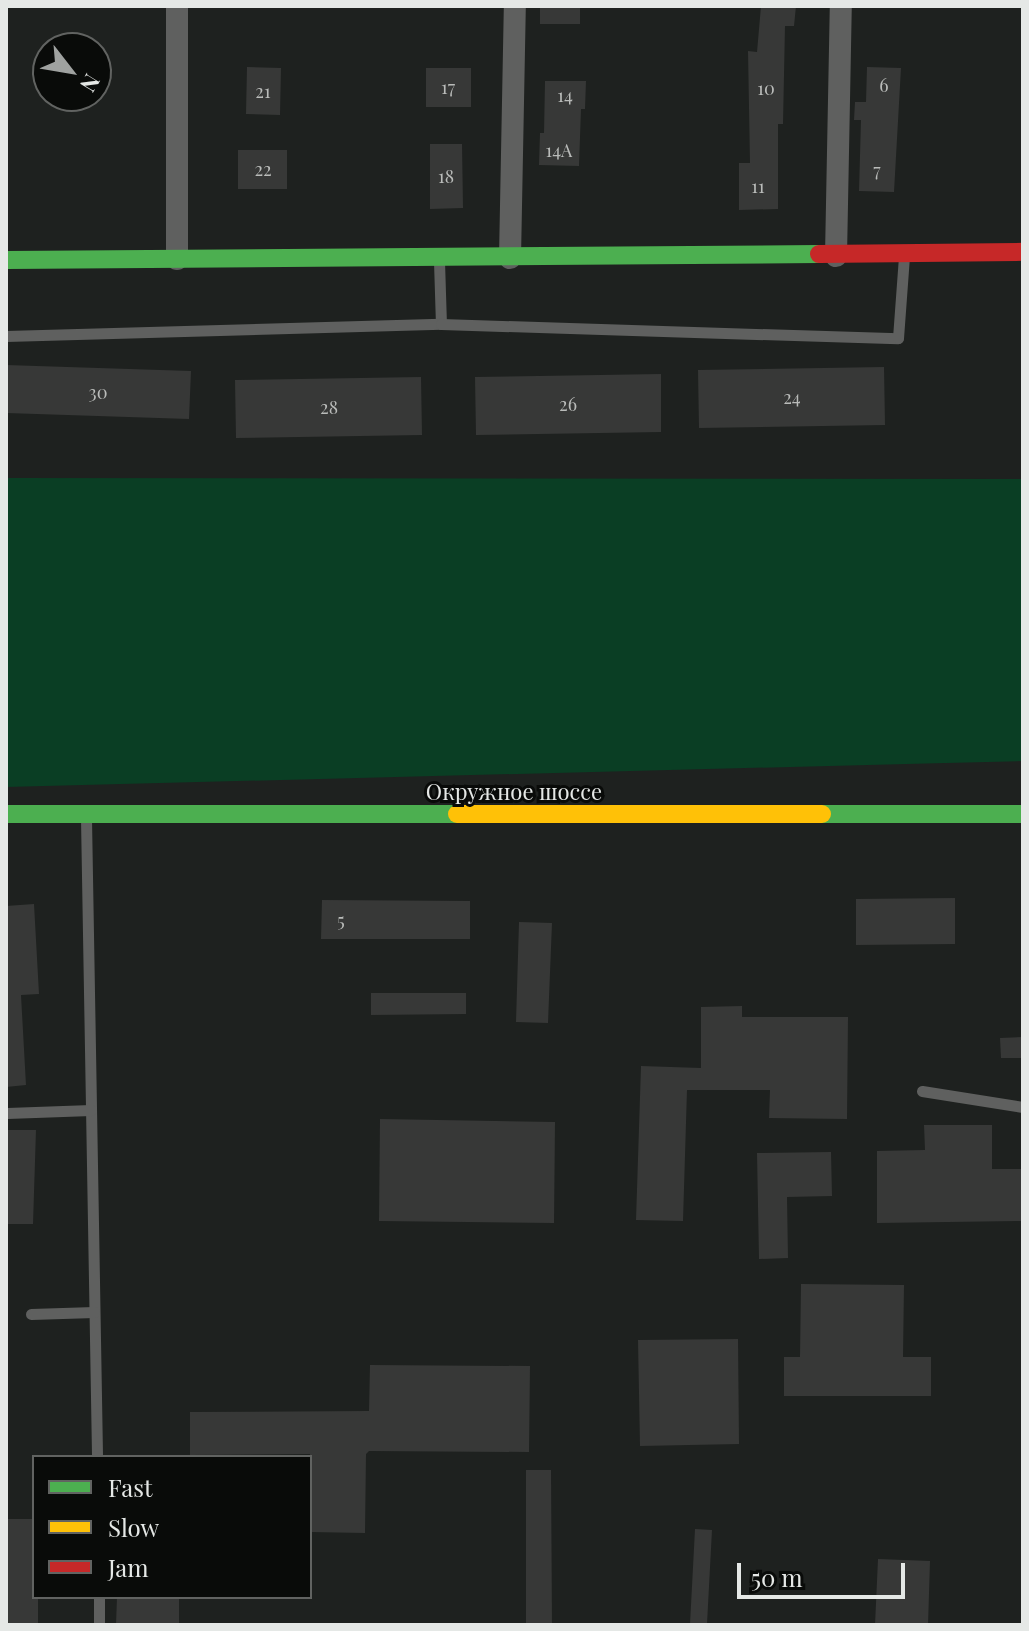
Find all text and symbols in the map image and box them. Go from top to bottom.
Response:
north arrow [32,32,112,112]
text: N [74,69,108,98]
house number: 6 [879,74,889,96]
house number: 17 [441,76,455,98]
house number: 10 [757,77,775,99]
house number: 21 [255,80,271,102]
house number: 14 [557,84,573,106]
house number: 14А [546,139,572,161]
house number: 22 [254,158,272,180]
house number: 7 [873,159,881,181]
house number: 18 [438,165,454,187]
house number: 11 [751,175,765,197]
house number: 30 [89,381,107,403]
house number: 24 [783,386,801,408]
house number: 26 [559,393,577,415]
house number: 28 [320,396,338,418]
street label: Окружное шоссе [426,779,602,805]
house number: 5 [337,909,345,931]
legend [32,1455,312,1599]
text: Fast [108,1471,153,1503]
text: Slow [108,1511,159,1543]
scale bar [741,1547,909,1597]
text: Jam [108,1551,149,1583]
text: 50 m [751,1561,803,1593]

